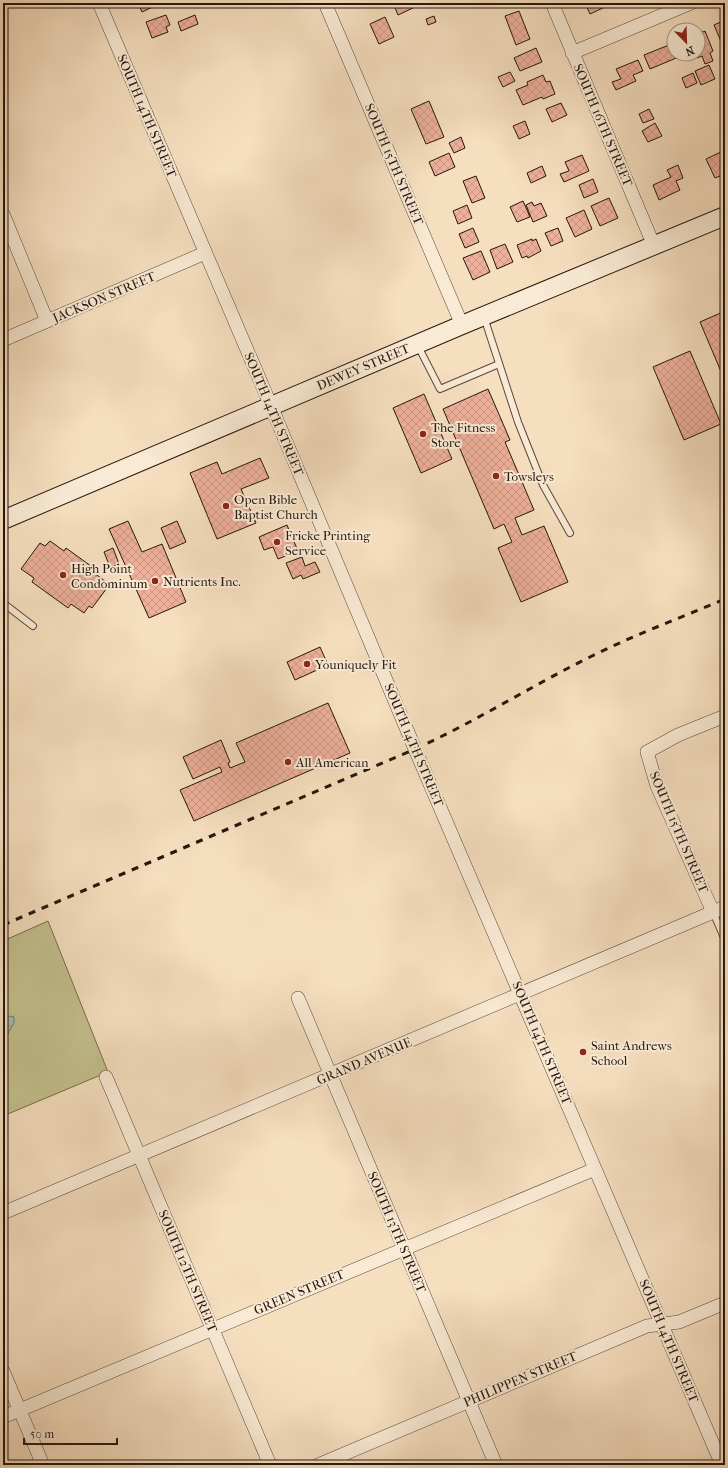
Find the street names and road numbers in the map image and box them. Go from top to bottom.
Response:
street label: SOUTH 14TH STREET [114,52,180,180]
street label: SOUTH 16TH STREET [570,61,636,189]
street label: SOUTH 15TH STREET [362,101,426,227]
street label: JACKSON STREET [49,269,158,326]
street label: DEWEY STREET [314,341,412,393]
street label: SOUTH 14TH STREET [241,350,307,478]
street label: SOUTH 14TH STREET [381,681,447,809]
street label: SOUTH 15TH STREET [647,769,711,895]
street label: SOUTH 14TH STREET [509,979,575,1107]
street label: GRAND AVENUE [314,1034,414,1088]
street label: SOUTH 13TH STREET [365,1169,429,1295]
street label: SOUTH 12TH STREET [155,1208,221,1335]
street label: GREEN STREET [252,1266,347,1318]
street label: SOUTH 14TH STREET [636,1277,702,1405]
street label: PHILIPPEN STREET [461,1348,579,1410]

